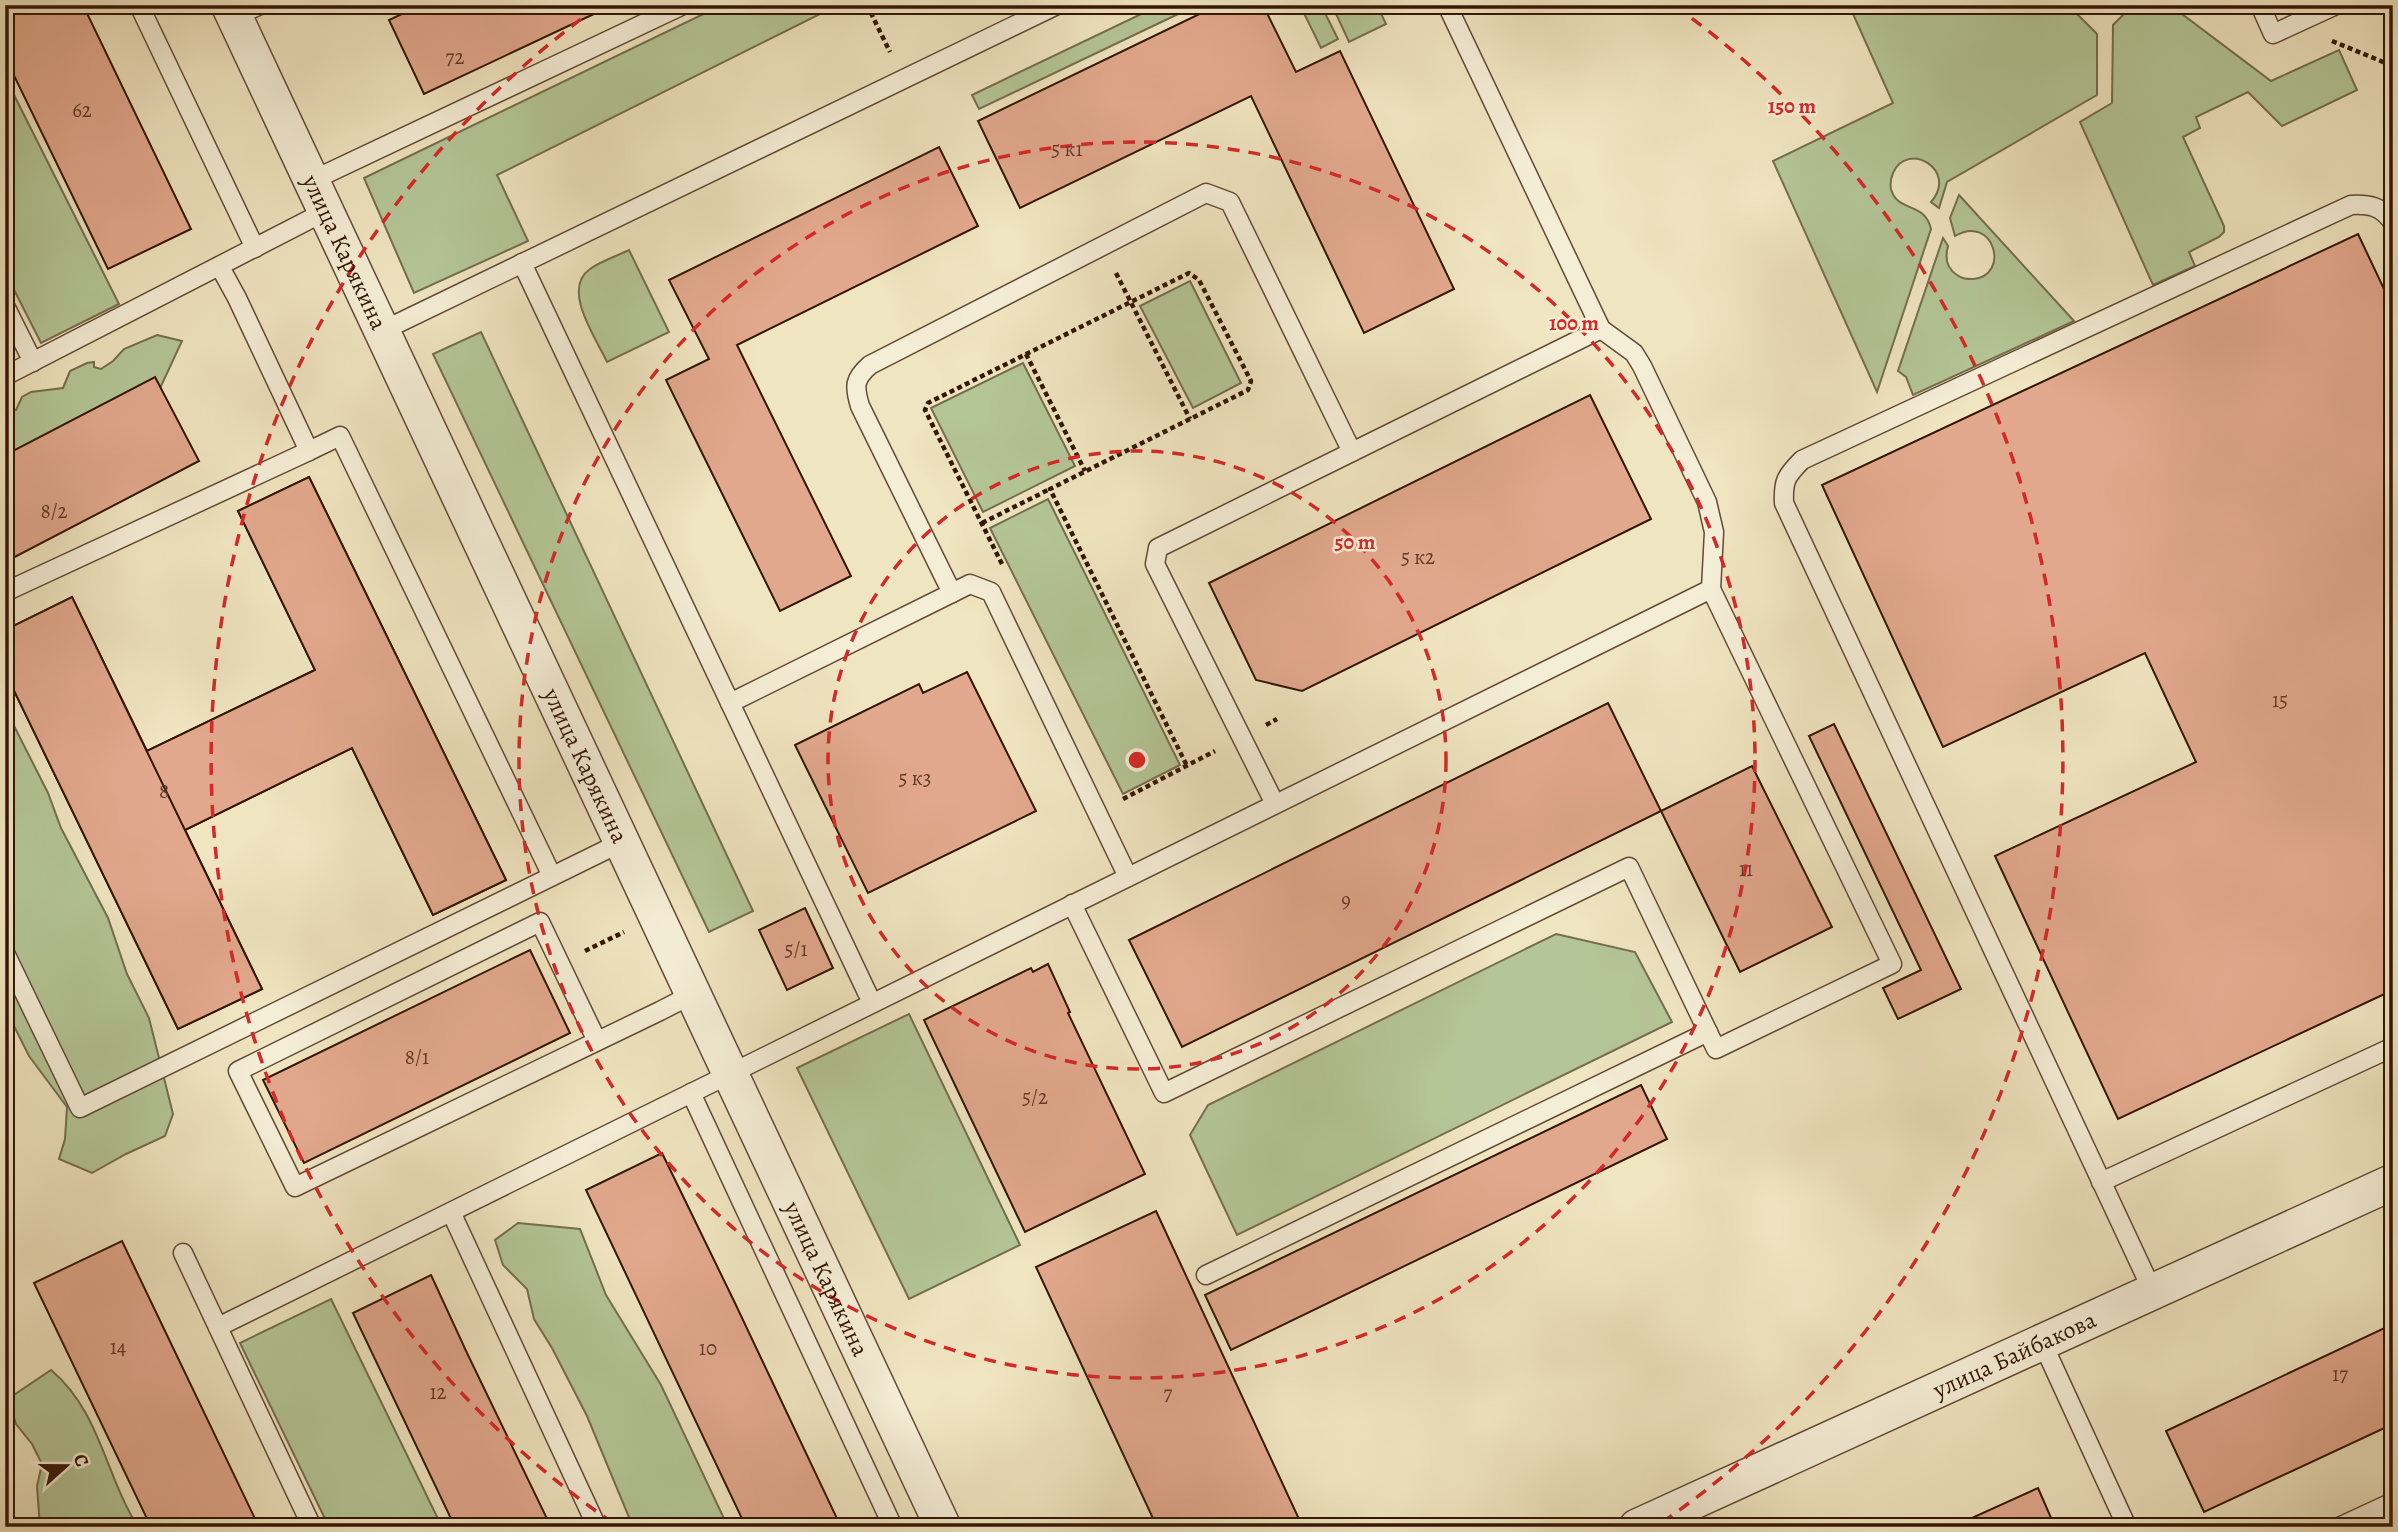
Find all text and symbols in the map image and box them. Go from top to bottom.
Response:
house number: 72 [446,43,464,71]
text: 150 m [1768,92,1817,120]
house number: 62 [72,96,92,124]
house number: 5 к1 [1051,135,1083,163]
street label: улица Карякина [294,169,395,335]
text: 100 m [1549,309,1599,337]
house number: 8/2 [40,497,68,525]
text: 50 m [1335,528,1376,556]
house number: 5 к2 [1401,543,1435,571]
street label: улица Карякина [535,682,636,848]
house number: 15 [2272,686,2288,714]
centre of rings [1125,748,1149,772]
house number: 5 к3 [899,764,931,792]
house number: 8 [159,777,169,805]
house number: 11 [1739,855,1753,883]
house number: 9 [1341,886,1351,914]
house number: 5/1 [784,935,808,963]
house number: 8/1 [405,1043,429,1071]
house number: 5/2 [1022,1083,1048,1111]
street label: улица Карякина [776,1195,877,1361]
street label: улица Байбакова [1927,1304,2101,1406]
house number: 14 [110,1333,126,1361]
house number: 10 [699,1334,717,1362]
house number: 17 [2332,1360,2348,1388]
house number: 12 [429,1378,447,1406]
house number: 7 [1164,1379,1173,1407]
north arrow [32,1430,102,1500]
text: С [67,1450,95,1470]

